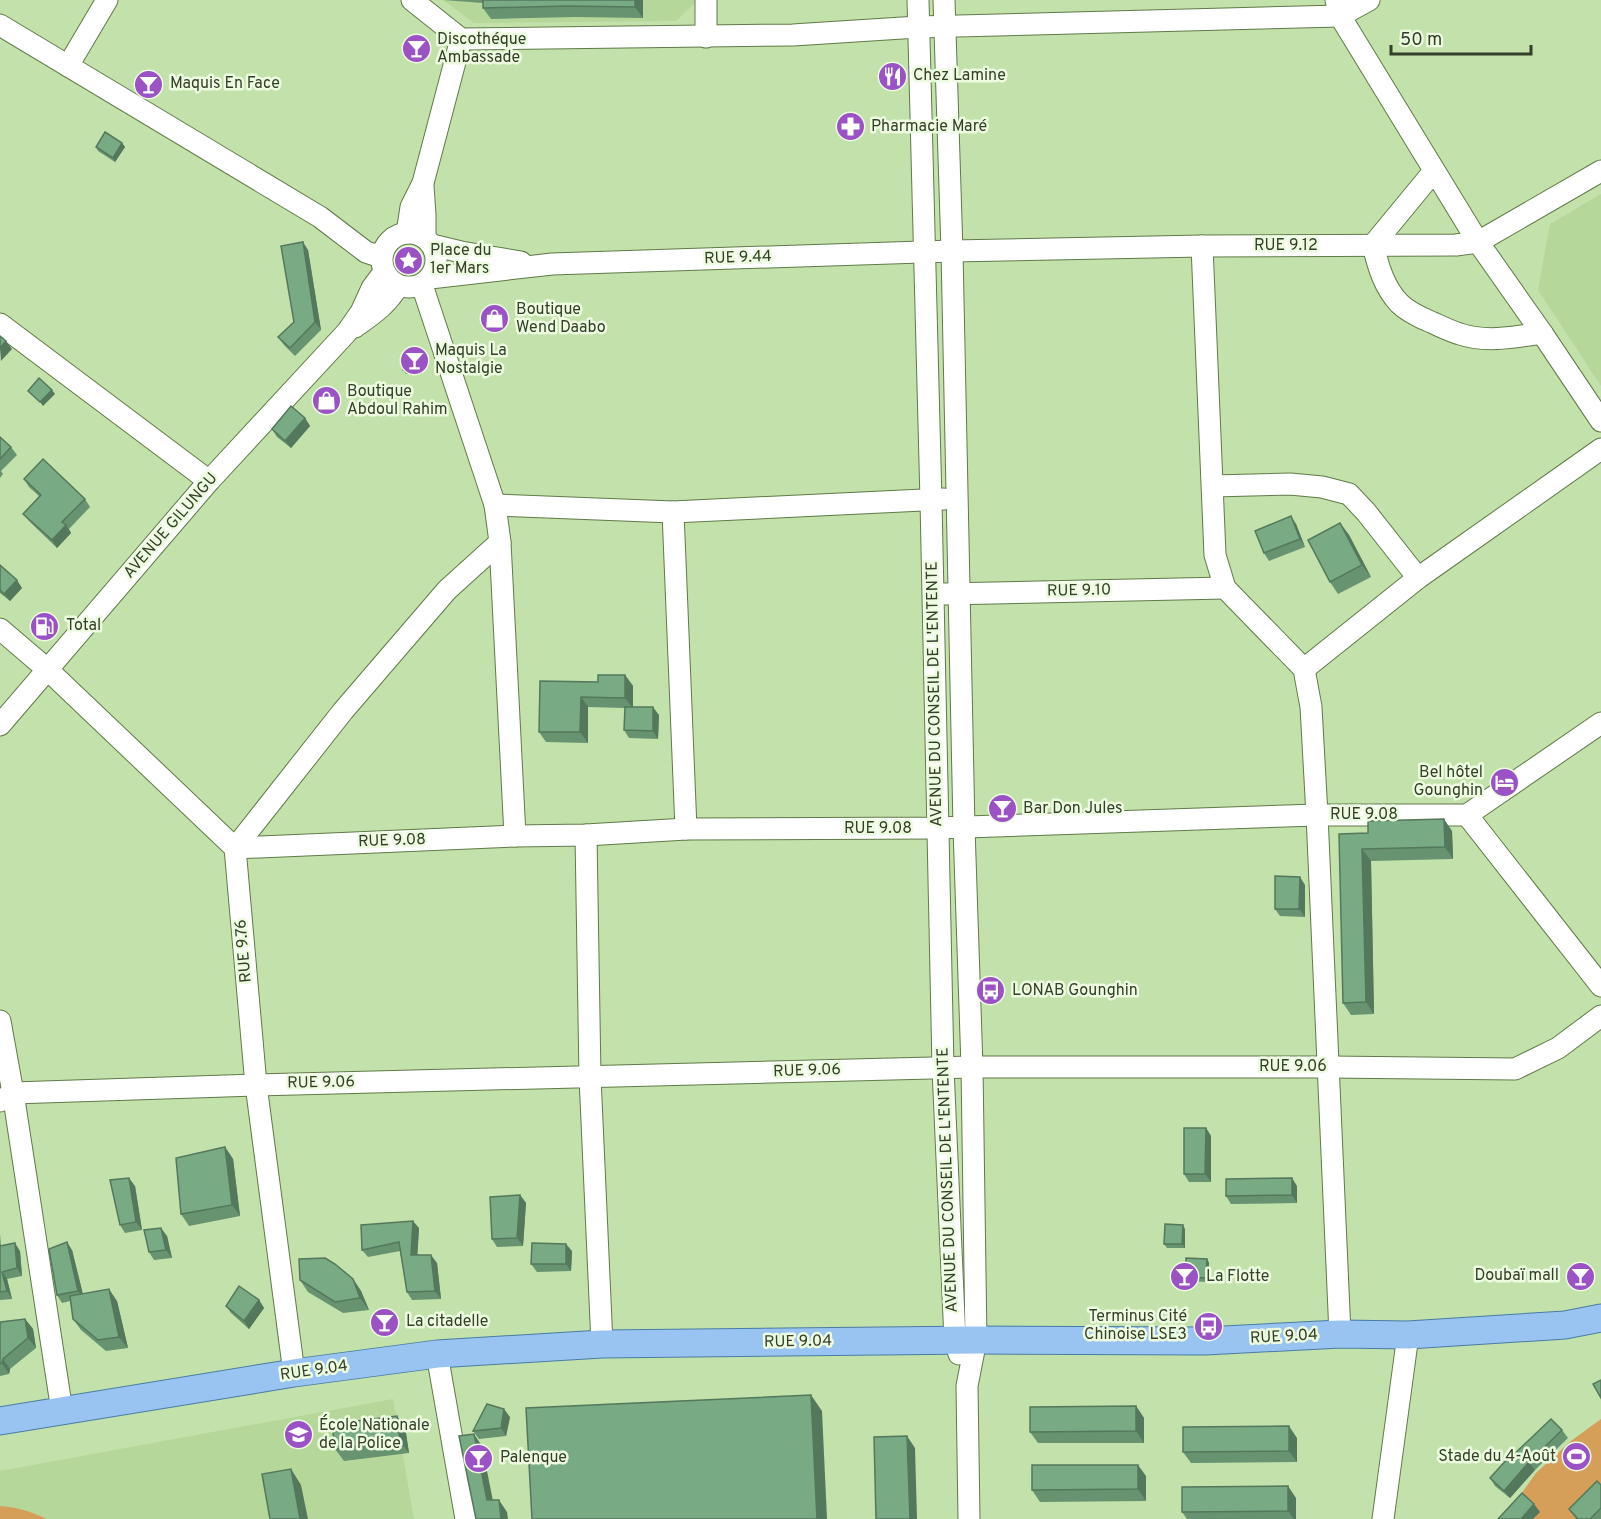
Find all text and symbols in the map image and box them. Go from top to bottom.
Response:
scale bar [1391,18,1530,56]
text: 50 m [1400,29,1442,52]
place label: Discothéque Ambassade [437,30,526,68]
bar icon: Discothéque Ambassade [400,33,432,65]
restaurant icon: Chez Lamine [876,60,908,92]
place label: Chez Lamine [913,66,1006,86]
bar icon: Maquis En Face [133,68,165,100]
place label: Maquis En Face [170,74,280,94]
pharmacy icon: Pharmacie Maré [834,111,866,143]
place label: Pharmacie Maré [871,117,987,137]
street label: RUE 9.12 [1254,236,1318,256]
place label: Place du 1er Mars [430,241,491,279]
place icon: Place du 1er Mars [393,244,425,276]
street label: RUE 9.44 [704,247,772,269]
place label: Boutique Wend Daabo [516,300,606,338]
shop icon: Boutique Wend Daabo [479,303,511,335]
place label: Maquis La Nostalgie [435,341,507,379]
bar icon: Maquis La Nostalgie [398,344,430,376]
place label: Boutique Abdoul Rahim [347,382,448,420]
shop icon: Boutique Abdoul Rahim [310,385,342,417]
street label: AVENUE GILUNGU [120,469,222,583]
street label: AVENUE DU CONSEIL DE L'ENTENTE [923,561,947,827]
street label: RUE 9.10 [1047,580,1111,602]
fuel station icon: Total [29,610,61,642]
place label: Total [66,616,101,636]
place label: Bel hôtel Gounghin [1414,763,1483,801]
hotel icon: Bel hôtel Gounghin [1488,766,1520,798]
bar icon: Bar Don Jules [986,793,1018,825]
place label: Bar Don Jules [1023,799,1123,819]
street label: RUE 9.08 [1330,805,1398,825]
street label: RUE 9.08 [844,819,912,839]
street label: RUE 9.08 [358,830,426,852]
street label: RUE 9.76 [231,918,257,984]
bus stop icon: LONAB Gounghin [975,975,1007,1007]
place label: LONAB Gounghin [1012,981,1138,1001]
street label: AVENUE DU CONSEIL DE L'ENTENTE [933,1047,963,1313]
street label: RUE 9.06 [1259,1057,1327,1077]
street label: RUE 9.06 [773,1060,841,1082]
street label: RUE 9.06 [287,1072,355,1094]
bar icon: Doubaï mall [1564,1260,1596,1292]
bar icon: La Flotte [1169,1261,1201,1293]
place label: Doubaï mall [1474,1266,1559,1286]
place label: La Flotte [1206,1267,1269,1287]
bar icon: La citadelle [369,1306,401,1338]
place label: Terminus Cité Chinoise LSE3 [1084,1307,1187,1345]
bus stop icon: Terminus Cité Chinoise LSE3 [1192,1310,1224,1342]
place label: La citadelle [406,1312,488,1332]
street label: RUE 9.04 [1249,1325,1319,1349]
street label: RUE 9.04 [764,1331,832,1353]
street label: RUE 9.04 [279,1356,349,1386]
place label: École Nationale de la Police [319,1414,430,1454]
school or university icon: École Nationale de la Police [282,1419,314,1451]
sports icon: Stade du 4-Août [1561,1441,1593,1473]
bar icon: Palenque [463,1442,495,1474]
place label: Stade du 4-Août [1438,1447,1556,1467]
place label: Palenque [500,1448,567,1468]

